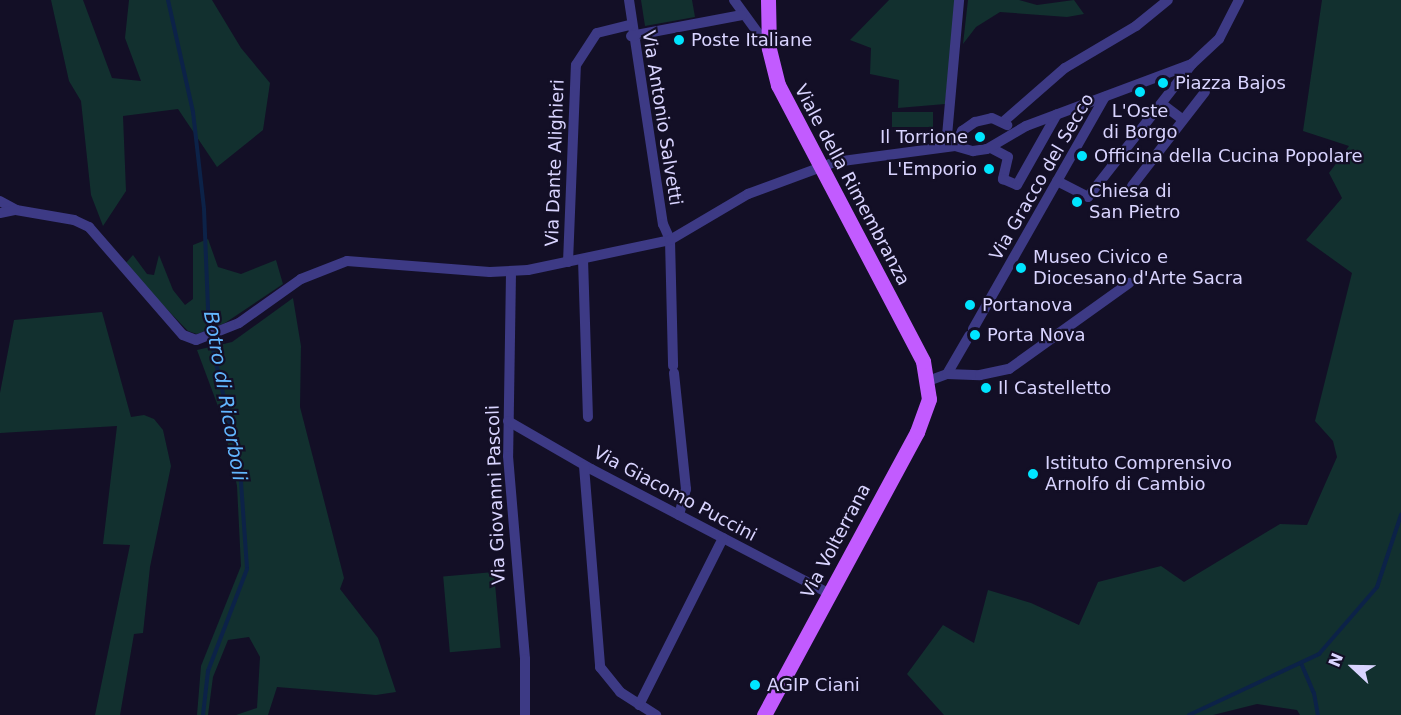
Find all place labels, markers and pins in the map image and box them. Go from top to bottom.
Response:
place label: Poste Italiane [691,29,812,51]
marker: Poste Italiane [672,33,686,47]
place label: Piazza Bajos [1175,72,1286,94]
marker: Piazza Bajos [1156,76,1170,90]
marker: L'Oste di Borgo [1133,85,1147,99]
place label: L'Oste di Borgo [1102,101,1178,144]
place label: Il Torrione [880,126,968,148]
marker: Il Torrione [973,130,987,144]
place label: Officina della Cucina Popolare [1094,145,1363,167]
marker: Officina della Cucina Popolare [1075,149,1089,163]
place label: L'Emporio [887,158,977,180]
marker: L'Emporio [982,162,996,176]
place label: Chiesa di San Pietro [1089,181,1180,224]
marker: Chiesa di San Pietro [1070,195,1084,209]
place label: Museo Civico e Diocesano d'Arte Sacra [1033,247,1243,290]
marker: Museo Civico e Diocesano d'Arte Sacra [1014,261,1028,275]
place label: Portanova [982,294,1073,316]
marker: Portanova [963,298,977,312]
place label: Porta Nova [987,324,1086,346]
marker: Porta Nova [968,328,982,342]
place label: Il Castelletto [998,377,1111,399]
marker: Il Castelletto [979,381,993,395]
place label: Istituto Comprensivo Arnolfo di Cambio [1045,453,1232,496]
marker: Istituto Comprensivo Arnolfo di Cambio [1026,467,1040,481]
place label: AGIP Ciani [767,674,860,696]
marker: AGIP Ciani [748,678,762,692]

